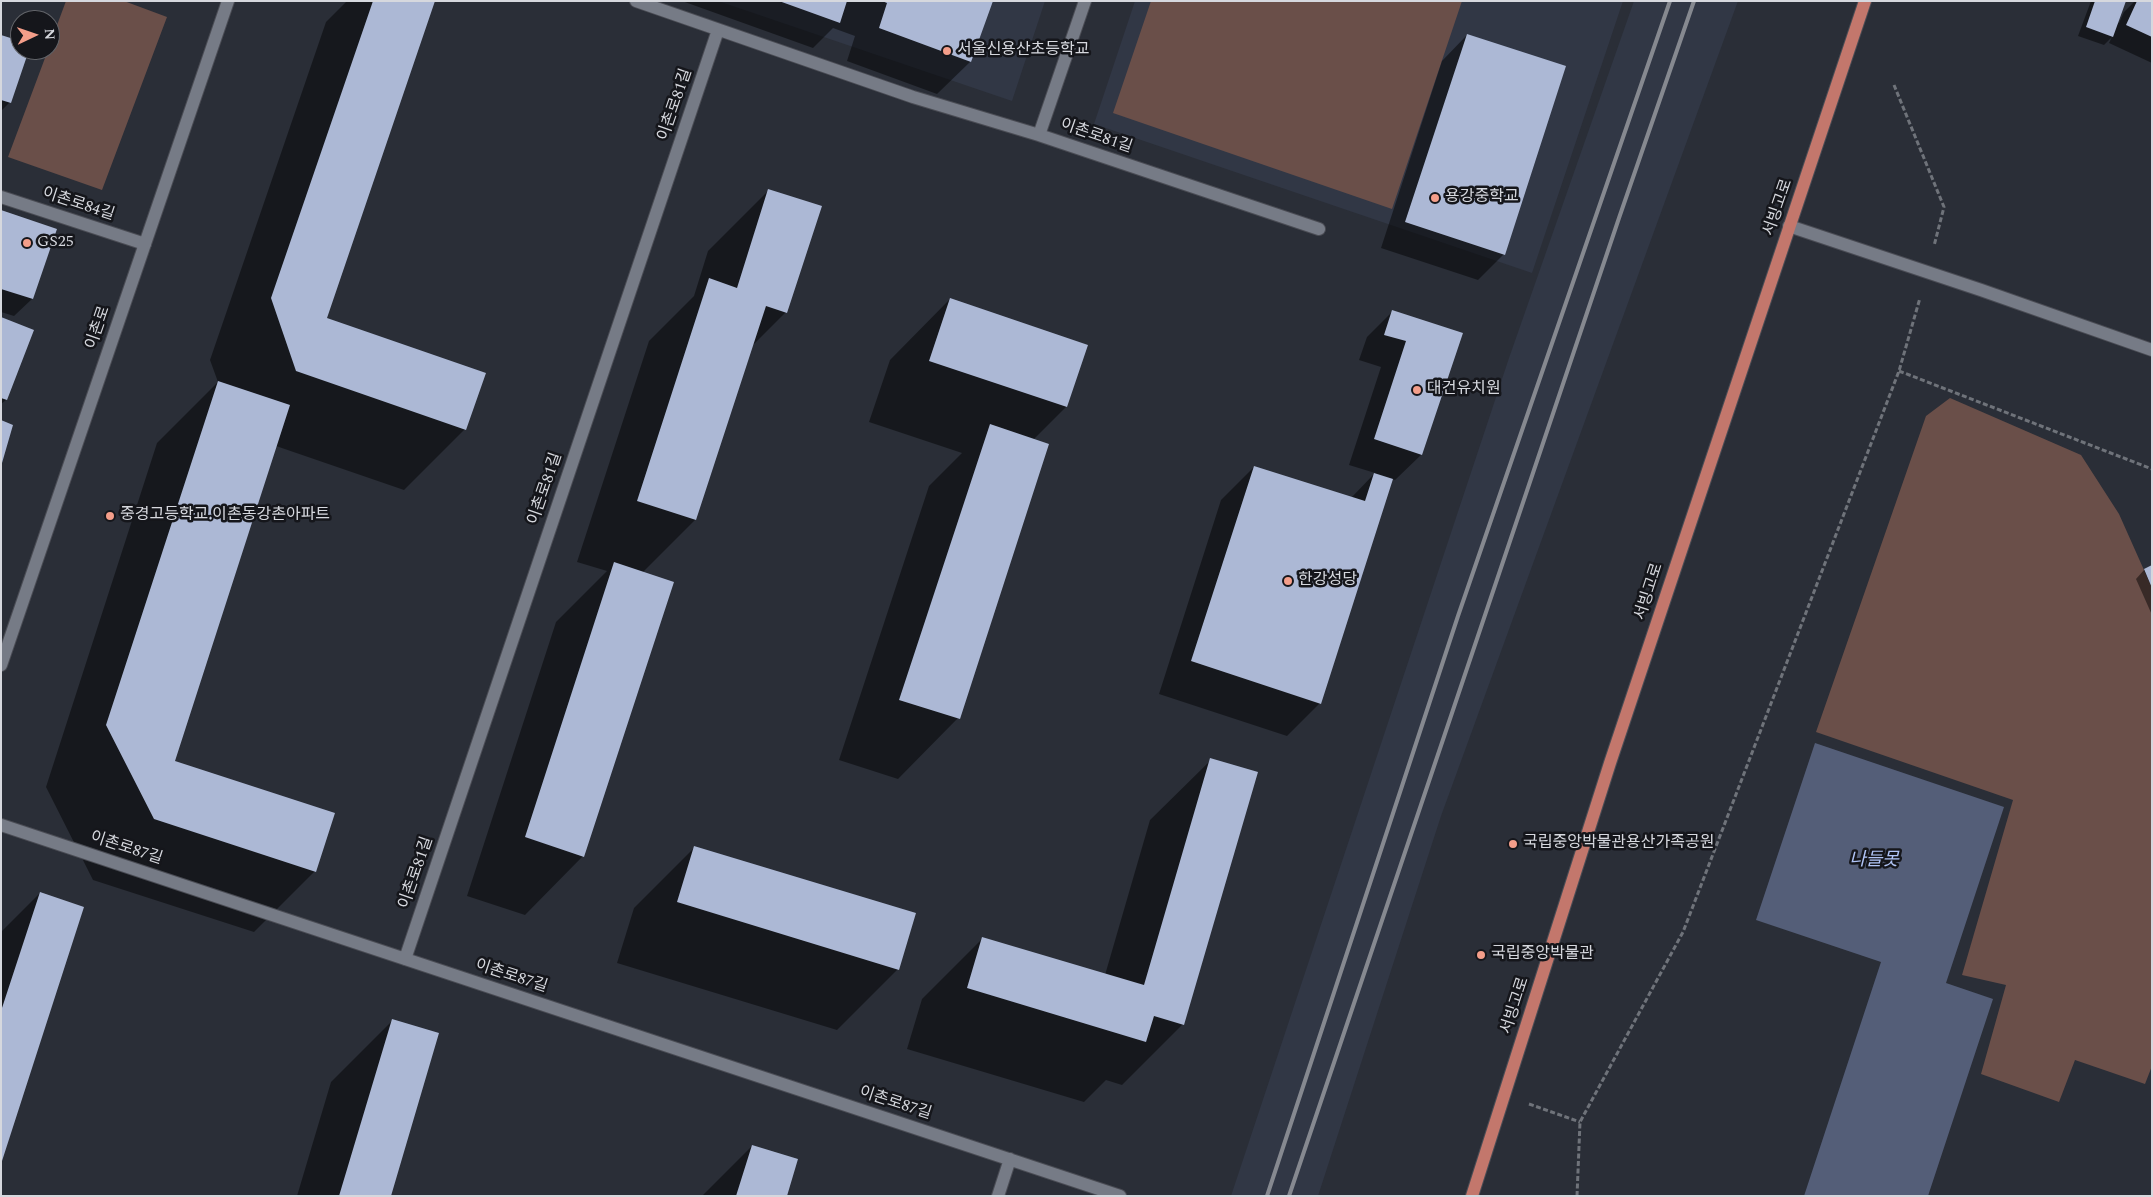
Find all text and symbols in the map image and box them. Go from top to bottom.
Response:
north arrow [10,10,60,60]
text: N [39,28,60,41]
place label: 서울신용산초등학교 [957,41,1089,61]
marker: 서울신용산초등학교 [941,45,953,57]
street label: 이촌로81길 [655,66,697,144]
street label: 이촌로81길 [1057,116,1135,158]
street label: 서빙고로 [1760,177,1798,239]
street label: 이촌로84길 [39,184,117,226]
place label: 용강중학교 [1445,188,1519,208]
marker: 용강중학교 [1429,192,1441,204]
place label: GS25 [37,233,74,253]
marker: GS25 [21,237,33,249]
street label: 이촌로 [83,304,115,352]
place label: 대건유치원 [1427,380,1501,400]
marker: 대건유치원 [1411,384,1423,396]
street label: 이촌로81길 [525,450,567,528]
place label: 중경고등학교.이촌동강촌아파트 [120,506,330,526]
marker: 중경고등학교.이촌동강촌아파트 [104,510,116,522]
street label: 서빙고로 [1632,561,1668,623]
place label: 한강성당 [1298,571,1357,591]
marker: 한강성당 [1282,575,1294,587]
street label: 이촌로87길 [87,828,165,870]
street label: 이촌로81길 [396,834,438,912]
place label: 국립중앙박물관용산가족공원 [1523,834,1714,854]
marker: 국립중앙박물관용산가족공원 [1507,838,1519,850]
water label: 나들못 [1849,850,1899,872]
place label: 국립중앙박물관 [1491,945,1594,965]
marker: 국립중앙박물관 [1475,949,1487,961]
street label: 이촌로87길 [472,956,550,998]
street label: 서빙고로 [1498,975,1534,1037]
street label: 이촌로87길 [856,1083,934,1125]

